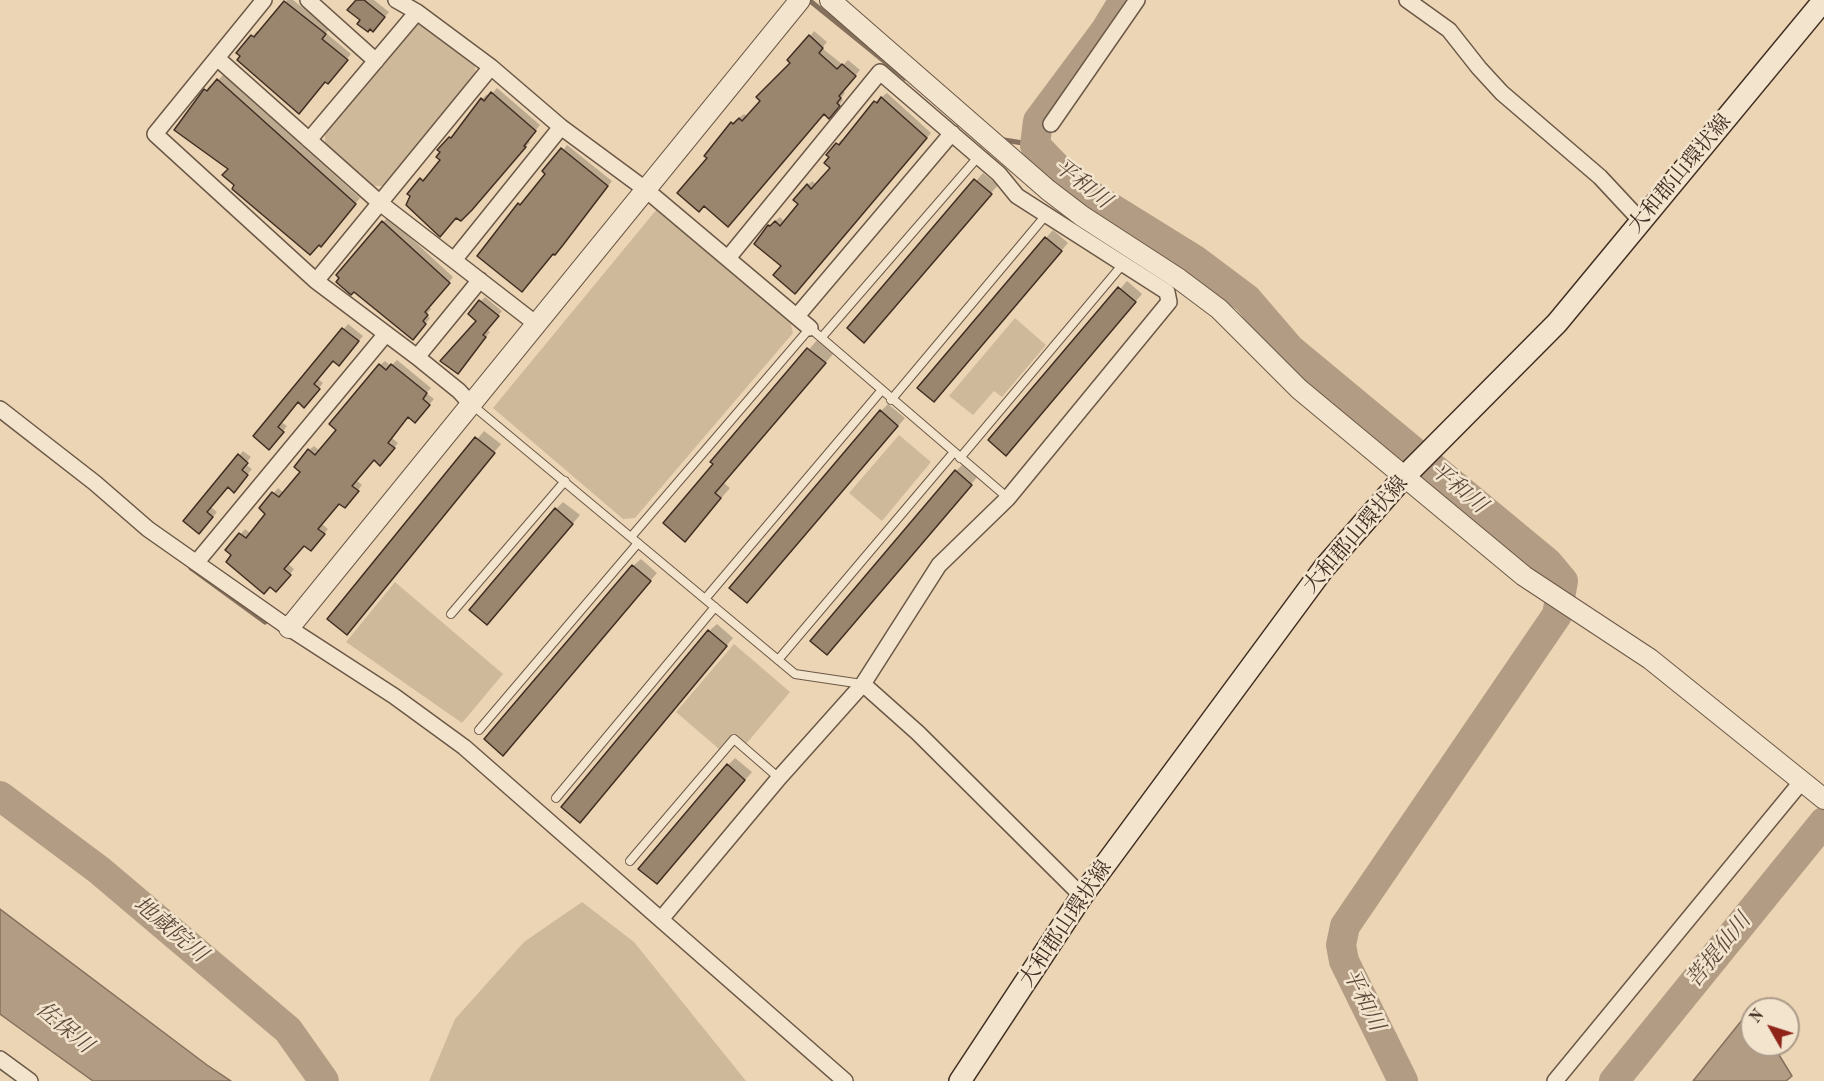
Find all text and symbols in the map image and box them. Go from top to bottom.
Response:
street label: 大和郡山環状線 [1623,110,1737,238]
water label: 平和川 [1048,153,1116,215]
water label: 平和川 [1424,457,1492,519]
street label: 大和郡山環状線 [1298,471,1414,599]
street label: 大和郡山環状線 [1014,856,1118,992]
water label: 地蔵院川 [128,892,212,968]
water label: 菩提仙川 [1681,908,1757,994]
water label: 平和川 [1337,965,1389,1035]
water label: 佐保川 [30,997,98,1059]
north arrow [1740,997,1800,1057]
text: N [1747,1007,1768,1027]

